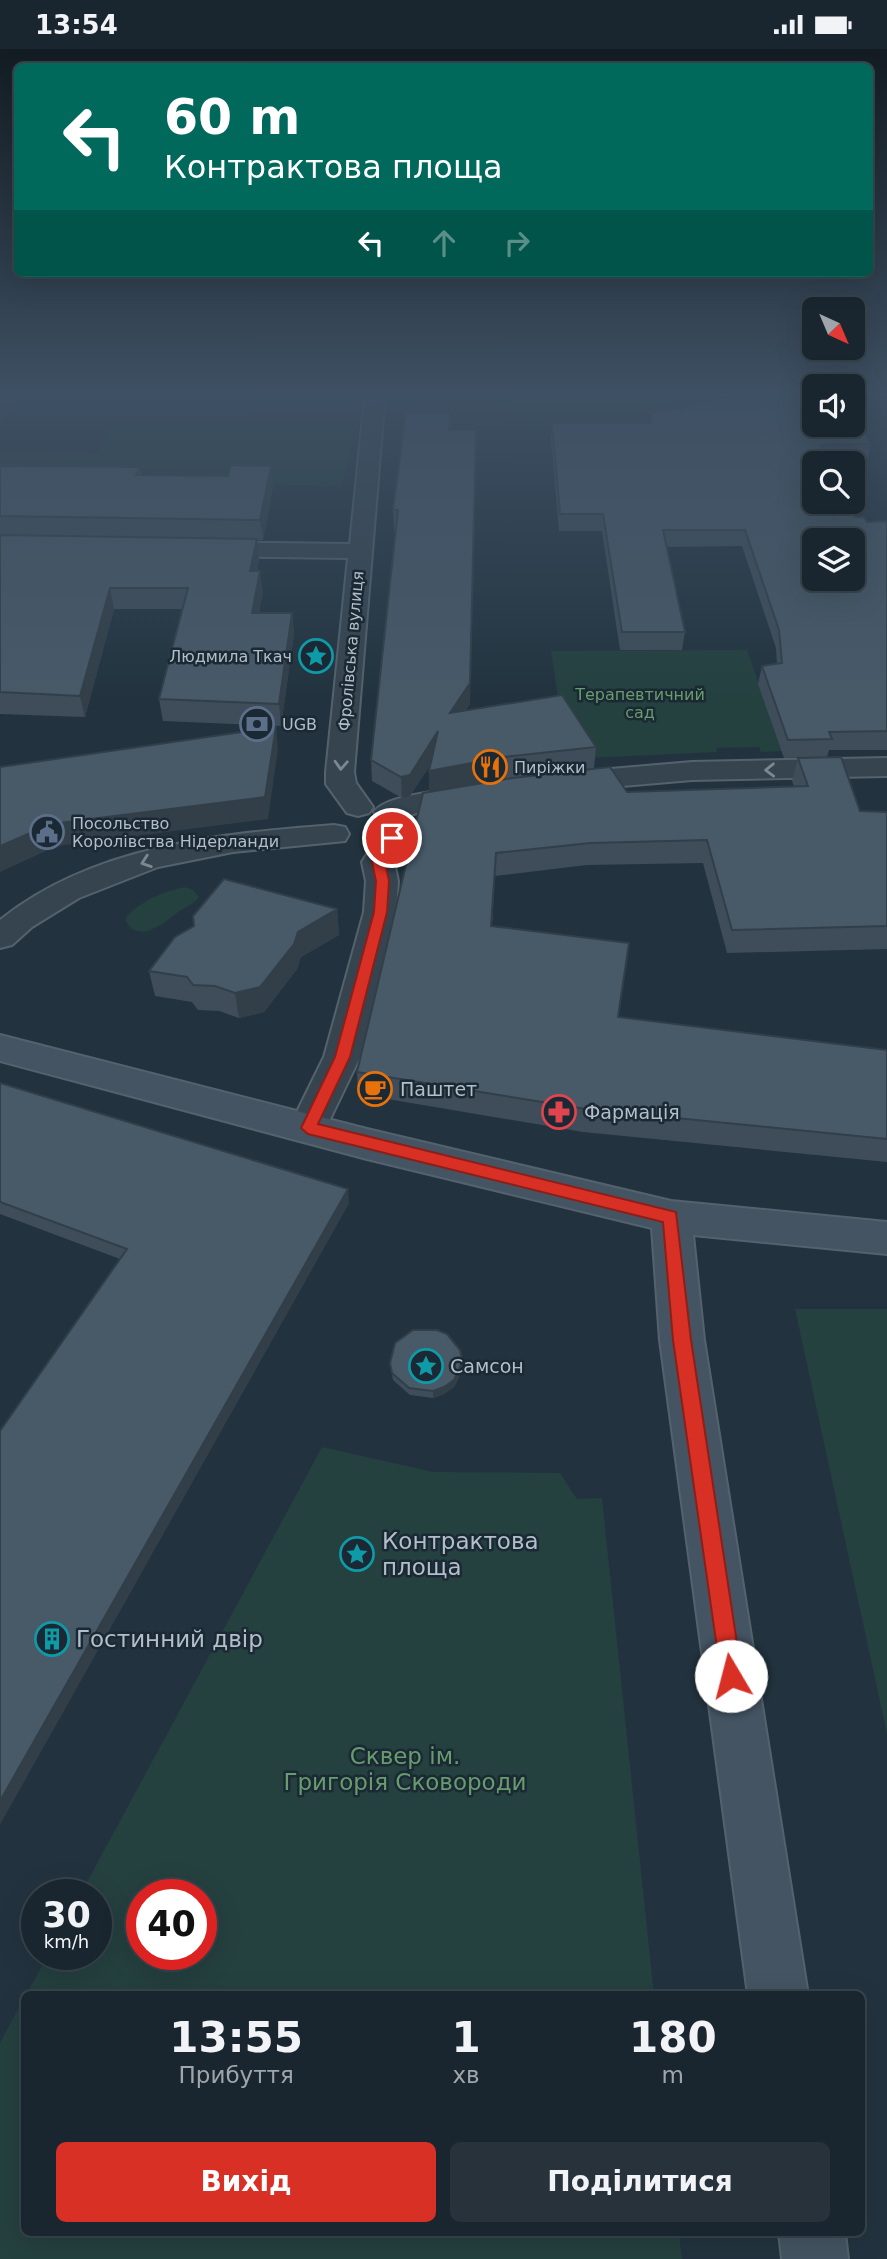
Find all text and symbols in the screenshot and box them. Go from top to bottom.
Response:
text: 13:54 [35,10,118,40]
text: 60 m [164,89,300,146]
icon: left [49,91,140,182]
text: Контрактова площа [164,148,503,186]
icon: left [352,224,390,262]
icon: ahead [425,224,463,262]
icon: right [498,224,536,262]
north arrow [802,297,864,361]
map controls [802,297,865,591]
button: sound [802,374,865,437]
button: search [802,451,865,514]
button: layers [802,528,865,591]
street label: Фролівська вулиця [335,570,367,732]
place icon: Людмила Ткач [297,637,335,675]
place label: Людмила Ткач [169,647,292,666]
park label: Терапевтичний сад [574,685,705,722]
bank icon: UGB [238,705,276,743]
place label: UGB [282,715,317,734]
restaurant icon: Пиріжки [471,748,509,786]
place label: Пиріжки [514,758,586,777]
one-way arrow [334,760,349,771]
one-way arrow [764,762,775,777]
pin [362,808,422,868]
public building icon: Посольство Королівства Нідерланди [28,813,66,851]
place label: Посольство Королівства Нідерланди [72,814,279,851]
icon: arrive [373,819,411,857]
one-way arrow [140,854,153,868]
cafe icon: Паштет [356,1070,394,1108]
place label: Паштет [400,1078,477,1100]
pharmacy icon: Фармація [540,1093,578,1131]
place label: Фармація [584,1101,680,1123]
place icon: Самсон [407,1347,445,1385]
place label: Самсон [450,1355,524,1377]
place label: Контрактова площа [382,1528,539,1580]
place icon: Контрактова площа [338,1535,376,1573]
building icon: Гостинний двір [33,1620,71,1658]
place label: Гостинний двір [76,1626,263,1652]
position arrow [694,1639,768,1713]
park label: Сквер ім. Григорія Сковороди [283,1743,527,1795]
speed limit sign: 40 [126,1879,217,1970]
text: 30 [42,1895,91,1935]
text: km/h [44,1931,89,1952]
text: 13:55 [169,2013,303,2062]
text: 1 [451,2013,481,2062]
text: 180 [629,2013,717,2062]
text: Прибуття [179,2062,294,2088]
text: хв [452,2062,480,2088]
text: m [662,2062,684,2088]
button: Вихід [56,2142,436,2222]
button: Поділитися [450,2142,830,2222]

